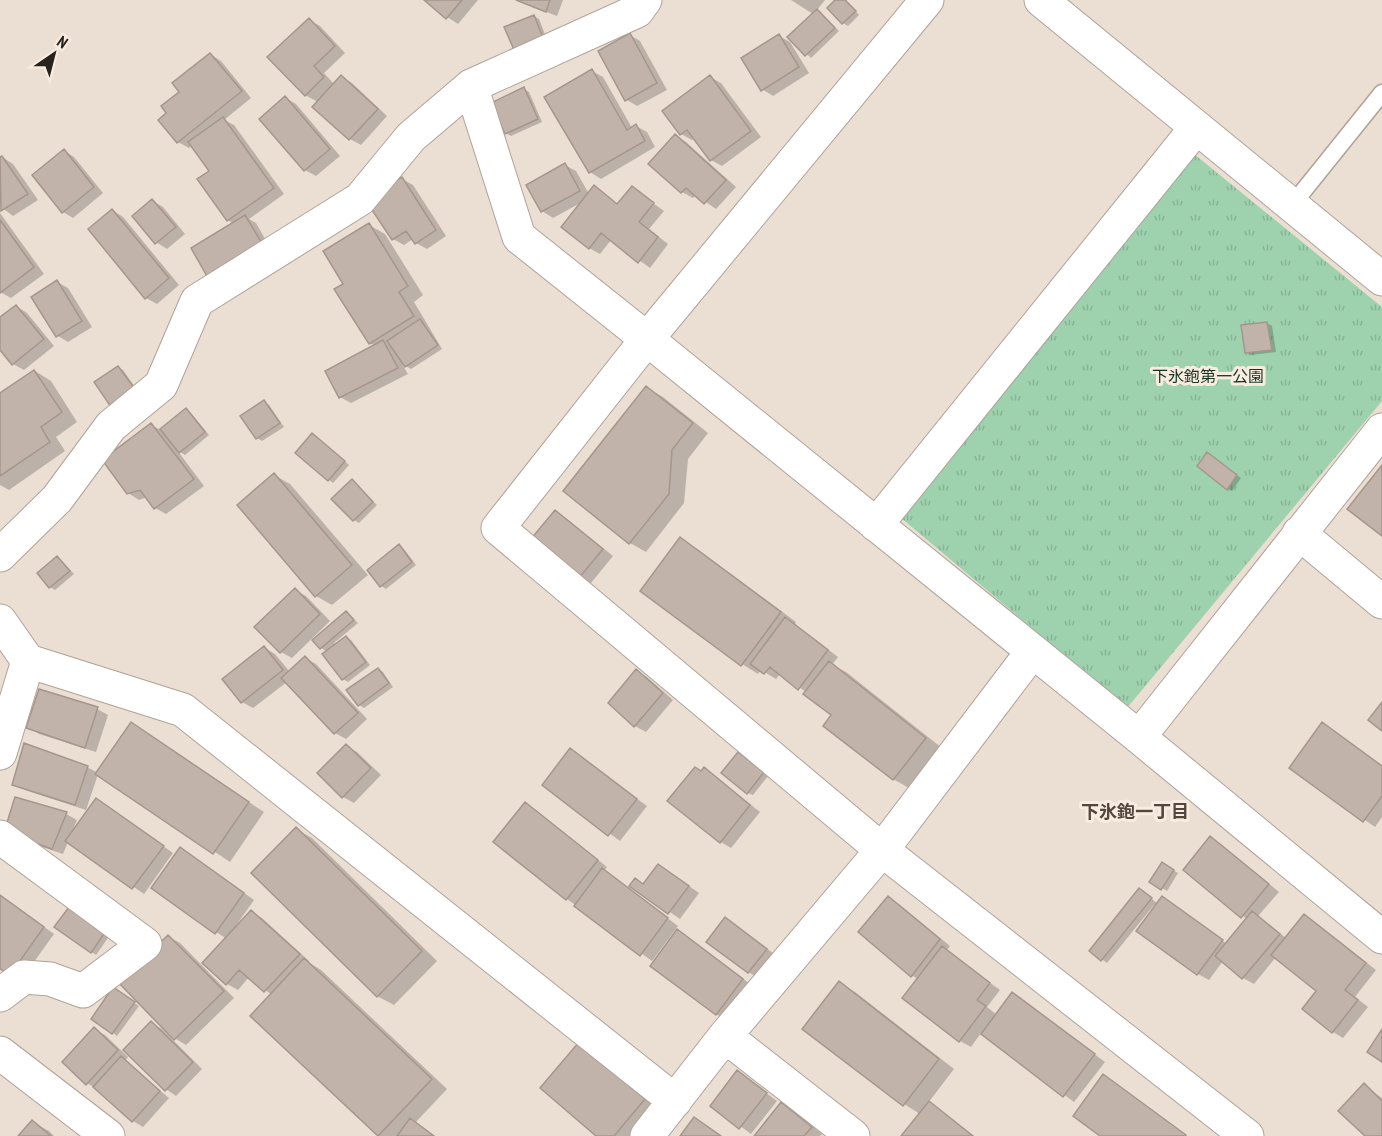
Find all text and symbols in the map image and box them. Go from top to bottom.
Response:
north arrow [24,24,84,84]
text: N [53,31,72,52]
park label: 下氷鉋第一公園 [1152,366,1264,386]
district label: 下氷鉋一丁目 [1081,800,1189,823]

